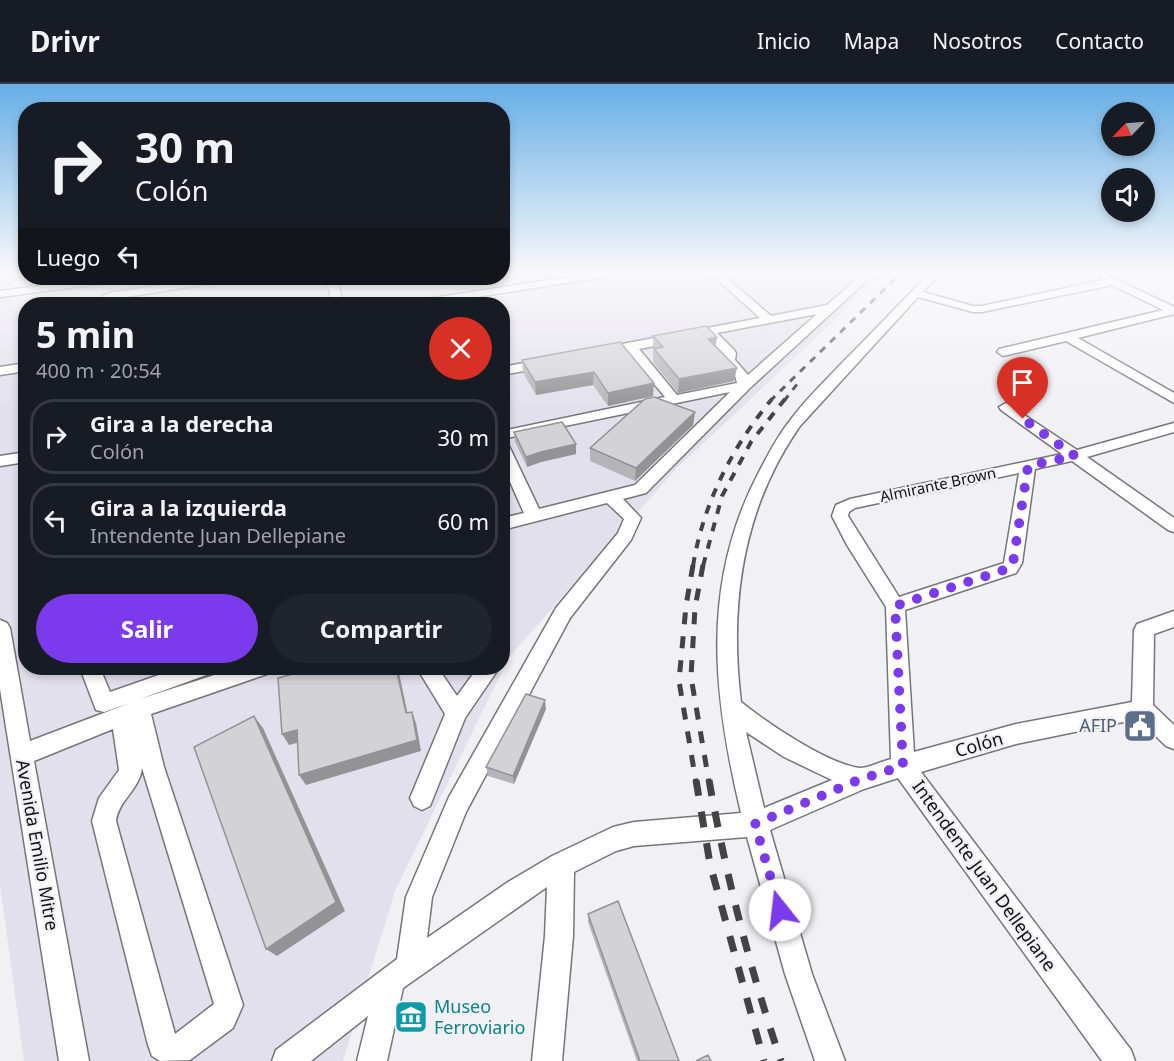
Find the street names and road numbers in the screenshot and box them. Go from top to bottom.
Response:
street label: Almirante Brown [878,462,998,506]
street label: Colón [952,726,1006,762]
street label: Avenida Emilio Mitre [11,757,65,932]
street label: Intendente Juan Dellepiane [907,775,1062,976]

